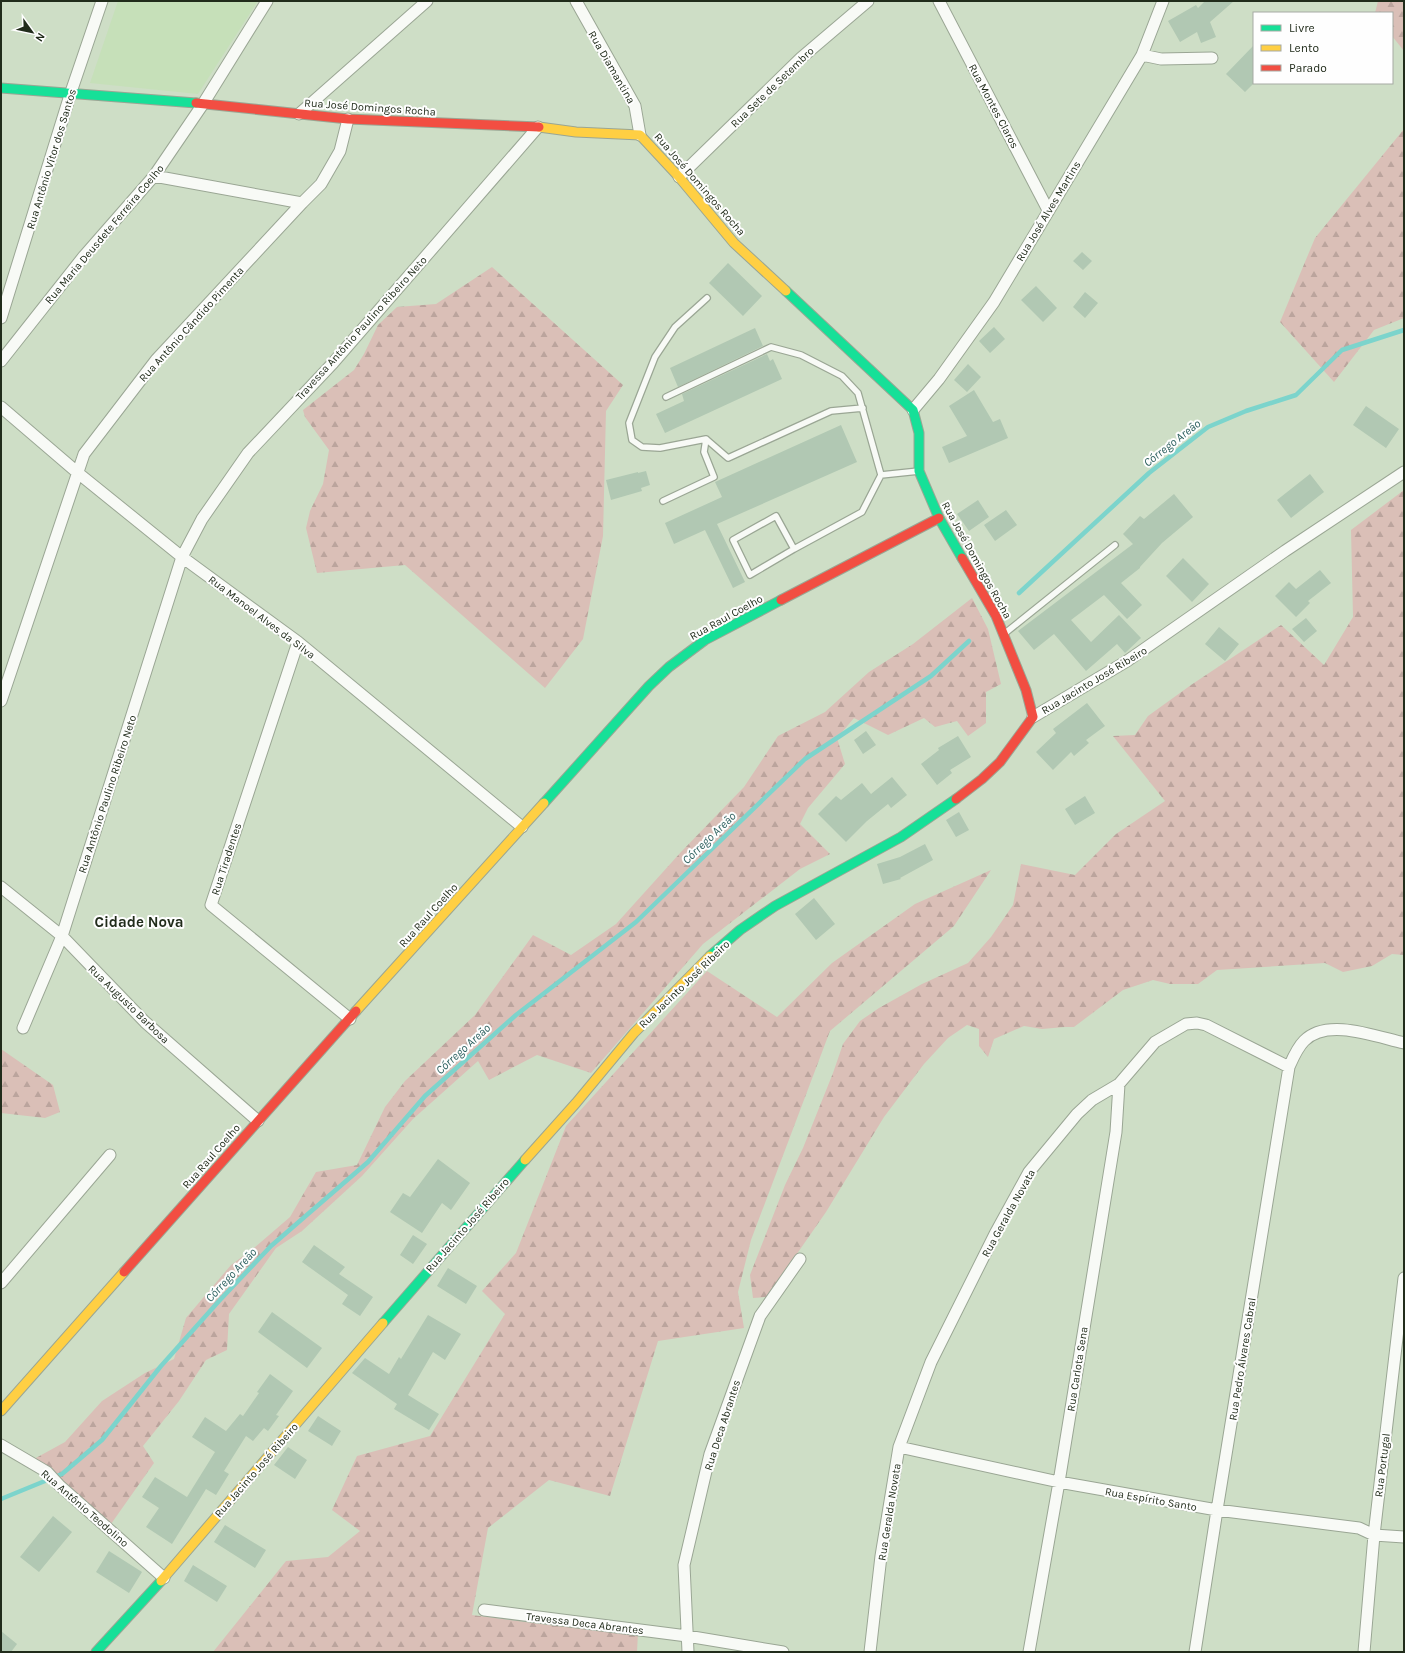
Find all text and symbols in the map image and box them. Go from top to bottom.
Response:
north arrow [12,12,52,52]
legend [1253,12,1393,84]
text: Livre [1289,21,1315,35]
street label: Rua Diamantina [585,29,638,106]
text: N [32,30,48,44]
text: Lento [1289,41,1319,55]
street label: Rua Sete de Setembro [728,44,817,130]
text: Parado [1289,61,1327,75]
street label: Rua Montes Claros [966,62,1021,151]
street label: Rua Antônio Vítor dos Santos [24,87,79,231]
street label: Rua José Domingos Rocha [304,96,436,119]
street label: Rua José Domingos Rocha [651,130,748,238]
street label: Rua José Alves Martins [1013,159,1084,264]
street label: Rua Maria Deusdete Ferreira Coelho [42,162,167,307]
street label: Travessa Antônio Paulino Ribeiro Neto [293,254,430,403]
street label: Rua Antônio Cândido Pimenta [136,264,246,385]
water label: Córrego Areão [1141,416,1203,470]
street label: Rua José Domingos Rocha [939,499,1014,621]
street label: Rua Manoel Alves da Silva [206,573,318,662]
street label: Rua Raul Coelho [688,592,765,643]
street label: Rua Jacinto José Ribeiro [1039,644,1149,717]
street label: Rua Antônio Paulino Ribeiro Neto [76,713,139,875]
water label: Córrego Areão [679,809,739,867]
street label: Rua Tiradentes [209,821,244,897]
street label: Rua Raul Coelho [396,881,460,950]
district label: Cidade Nova [94,913,184,931]
street label: Rua Jacinto José Ribeiro [636,938,732,1031]
street label: Rua Augusto Barbosa [85,962,172,1046]
water label: Córrego Areão [433,1021,493,1077]
street label: Rua Raul Coelho [180,1121,243,1191]
street label: Rua Geralda Novata [979,1167,1038,1259]
street label: Rua Jacinto José Ribeiro [423,1175,512,1275]
water label: Córrego Areão [202,1245,260,1305]
street label: Rua Pedro Álvares Cabral [1224,1296,1259,1422]
street label: Rua Carlota Sena [1064,1326,1091,1412]
street label: Rua Deca Abrantes [702,1378,743,1472]
street label: Rua Jacinto José Ribeiro [212,1420,301,1520]
street label: Rua Portugal [1372,1432,1393,1498]
street label: Rua Geralda Novata [875,1462,904,1562]
street label: Rua Antônio Teodolino [38,1467,131,1550]
street label: Rua Espírito Santo [1104,1485,1198,1514]
street label: Travessa Deca Abrantes [525,1610,645,1637]

